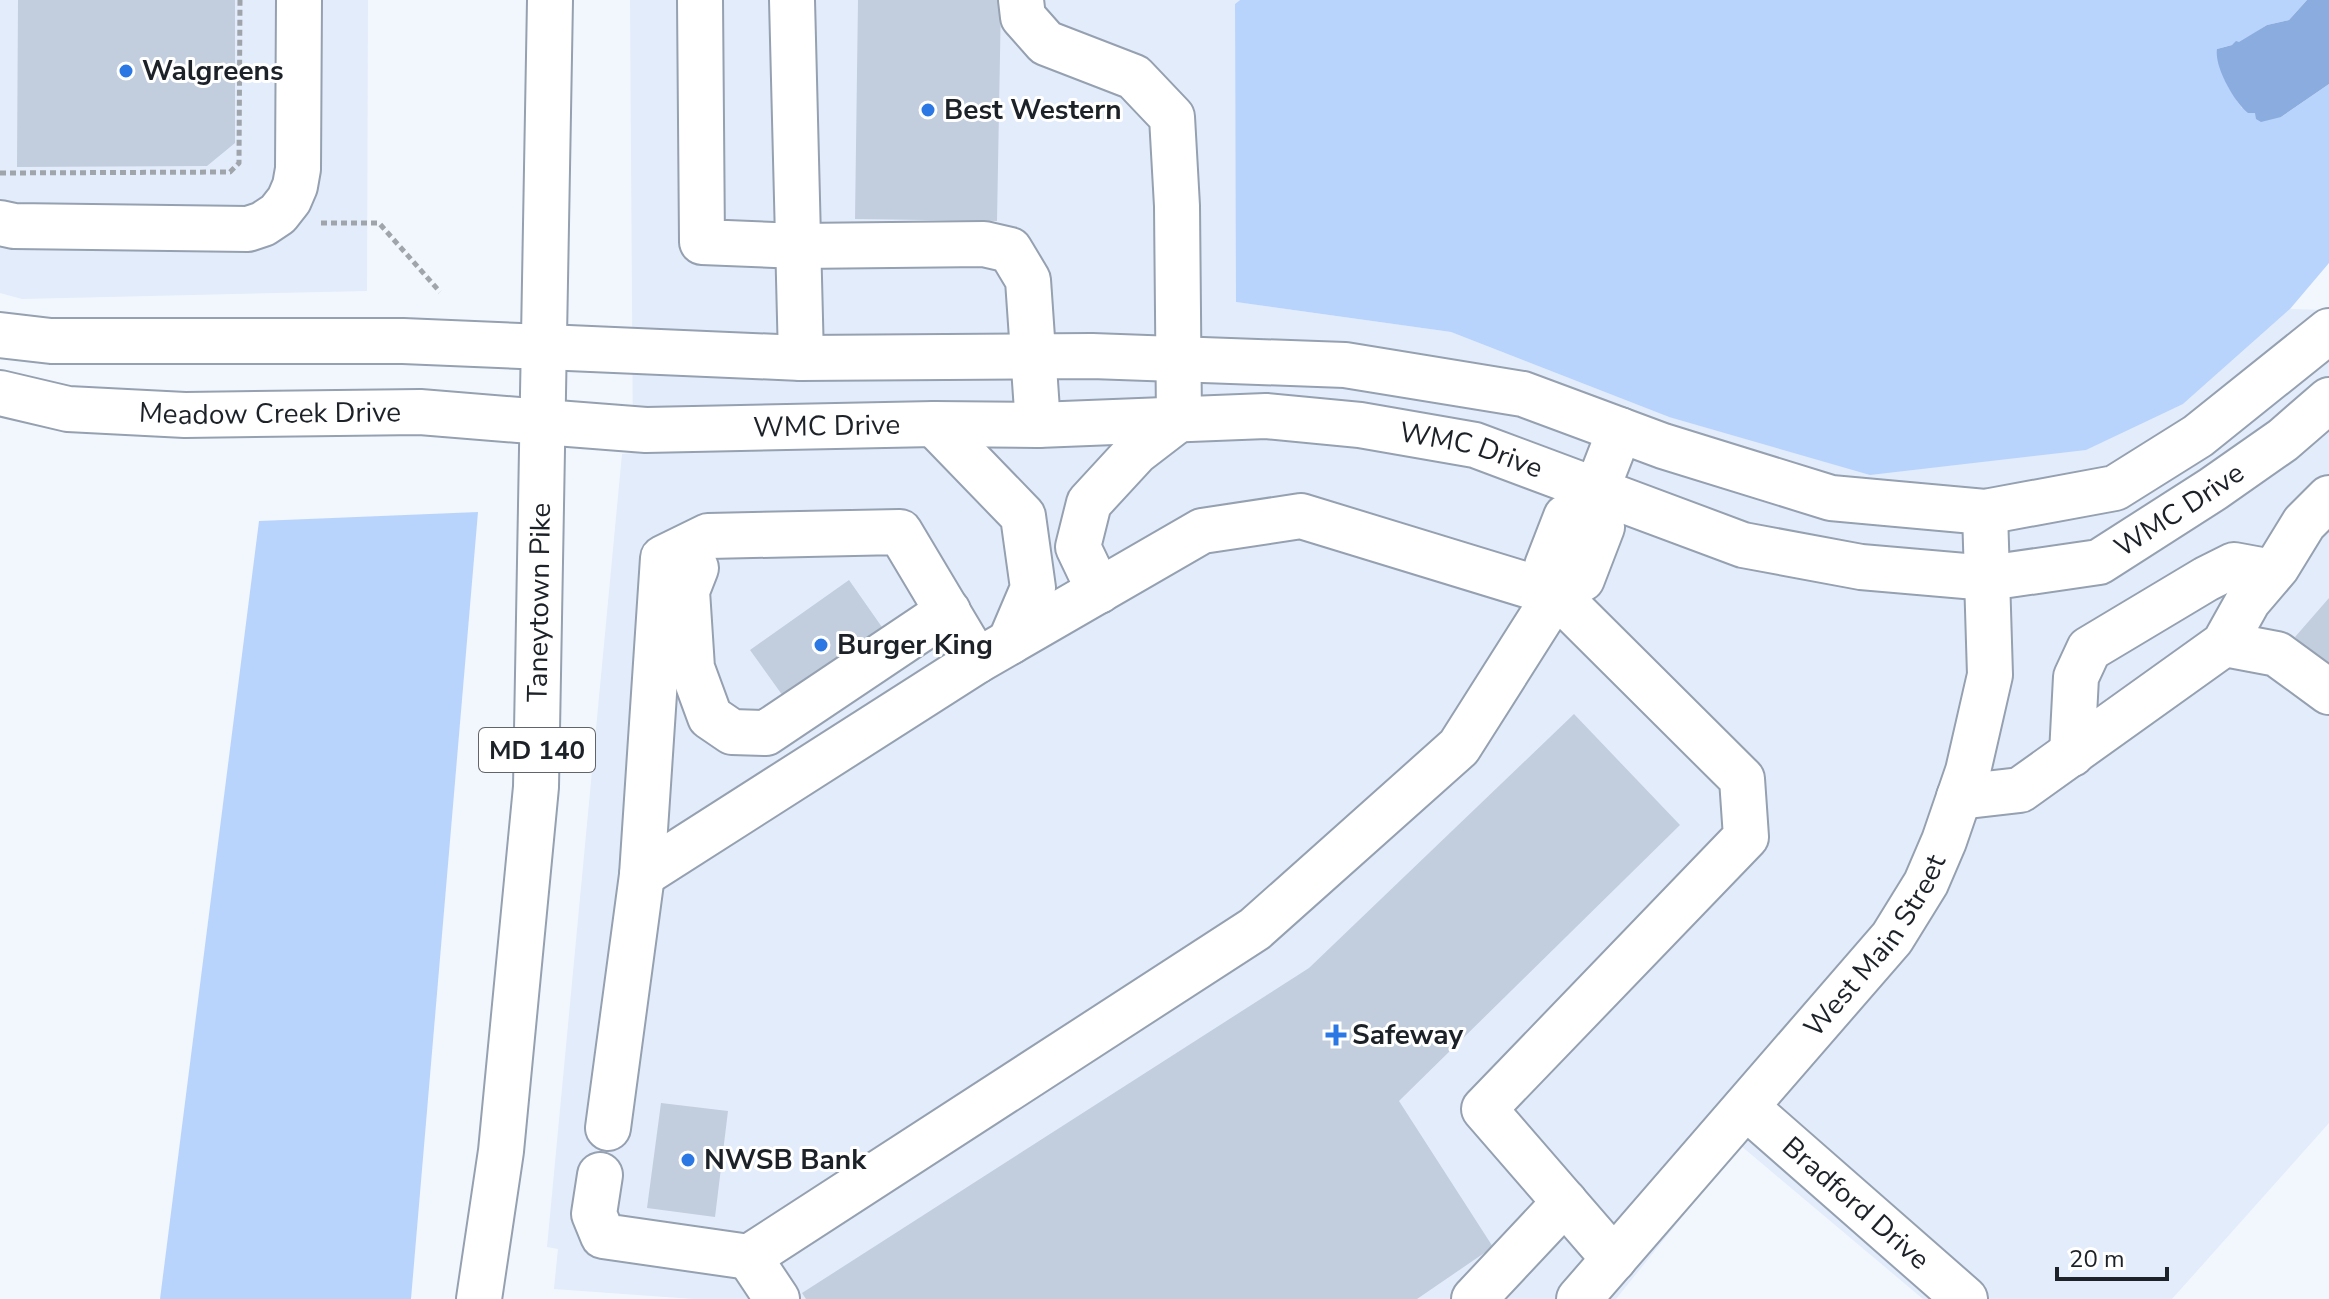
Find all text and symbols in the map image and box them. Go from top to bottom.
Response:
place label: Walgreens [142,52,284,90]
marker: Walgreens [117,62,135,80]
place label: Best Western [944,91,1122,129]
marker: Best Western [919,101,937,119]
street label: Meadow Creek Drive [138,393,401,434]
street label: WMC Drive [753,406,901,447]
street label: WMC Drive [1397,413,1548,488]
street label: WMC Drive [2107,454,2252,566]
street label: Taneytown Pike [519,502,560,702]
place label: Burger King [837,626,993,664]
marker: Burger King [812,636,830,654]
road number: MD 140 [479,728,595,772]
street label: West Main Street [1795,849,1955,1045]
place label: Safeway [1352,1016,1464,1054]
marker: Safeway [1327,1026,1345,1044]
street label: Bradford Drive [1774,1128,1938,1278]
place label: NWSB Bank [704,1141,867,1179]
marker: NWSB Bank [679,1151,697,1169]
scale bar [2057,1231,2167,1281]
text: 20 m [2069,1243,2125,1275]

